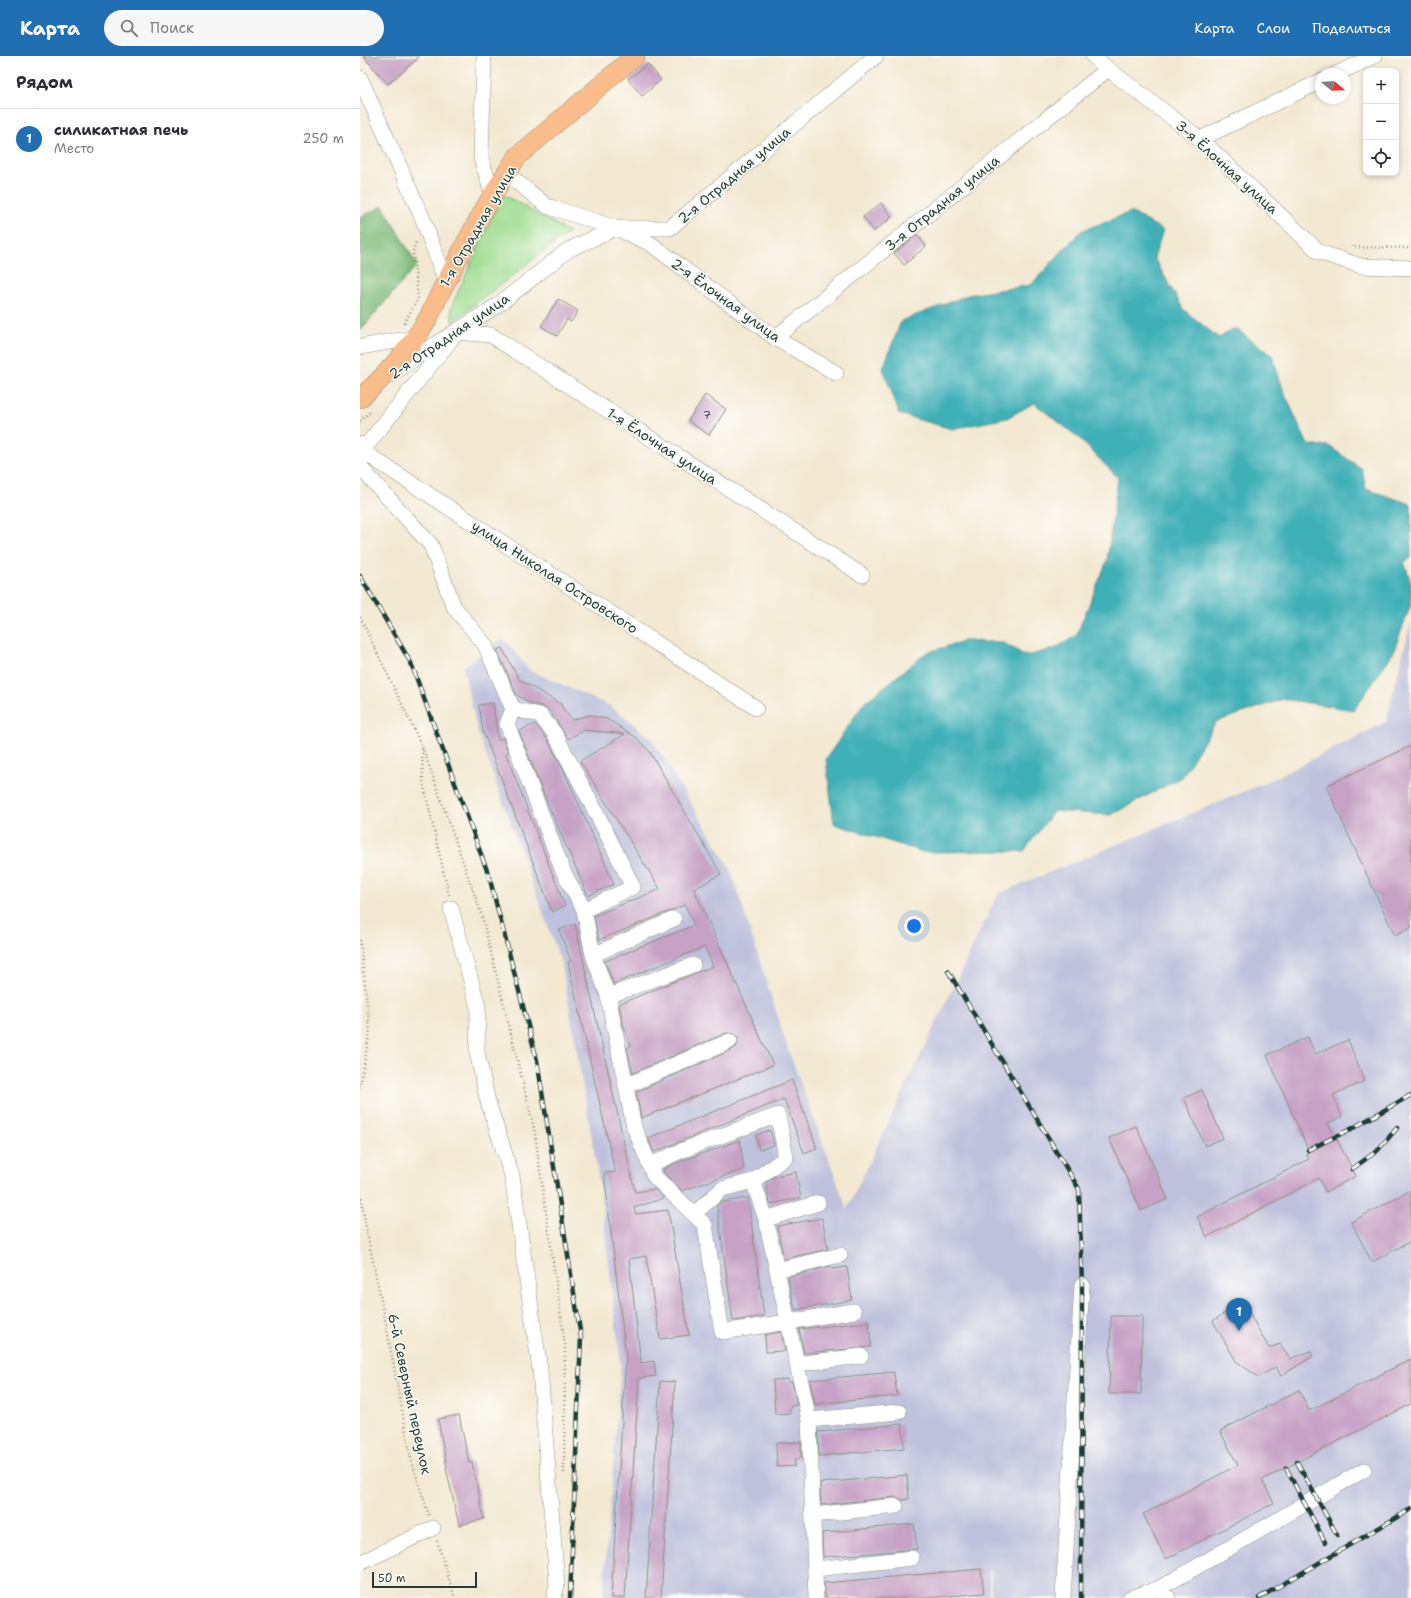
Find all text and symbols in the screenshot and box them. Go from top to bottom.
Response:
search box [104,10,384,46]
text: Карта [20,16,80,41]
icon: search [118,17,140,39]
text: Поиск [150,18,194,38]
text: Карта [1194,19,1235,37]
text: Слои [1257,19,1290,37]
text: Поделиться [1312,19,1391,37]
north arrow [1315,68,1351,104]
map controls [1363,68,1399,176]
button: + [1363,68,1399,104]
text: Рядом [16,71,73,93]
button: − [1363,104,1399,140]
street label: 3-я Ёлочная улица [1172,116,1282,218]
text: силикатная печь [54,120,188,140]
street label: 2-я Отрадная улица [674,122,794,227]
text: 1 [26,130,32,147]
text: 250 m [303,130,344,147]
text: Место [54,140,94,157]
button: locate [1363,140,1399,176]
street label: 3-я Отрадная улица [881,151,1003,255]
street label: 1-я Отрадная улица [436,161,520,290]
street label: 2-я Ёлочная улица [668,254,784,346]
street label: 2-я Отрадная улица [385,289,513,383]
street label: 1-я Ёлочная улица [604,404,721,488]
house number: 7 [703,407,711,423]
street label: улица Николая Островского [468,516,642,638]
your location [904,916,924,936]
pin: 1 [1226,1298,1252,1331]
street label: 6-й Северный переулок [384,1312,436,1477]
scale bar [372,1570,477,1589]
text: 50 m [378,1571,406,1586]

